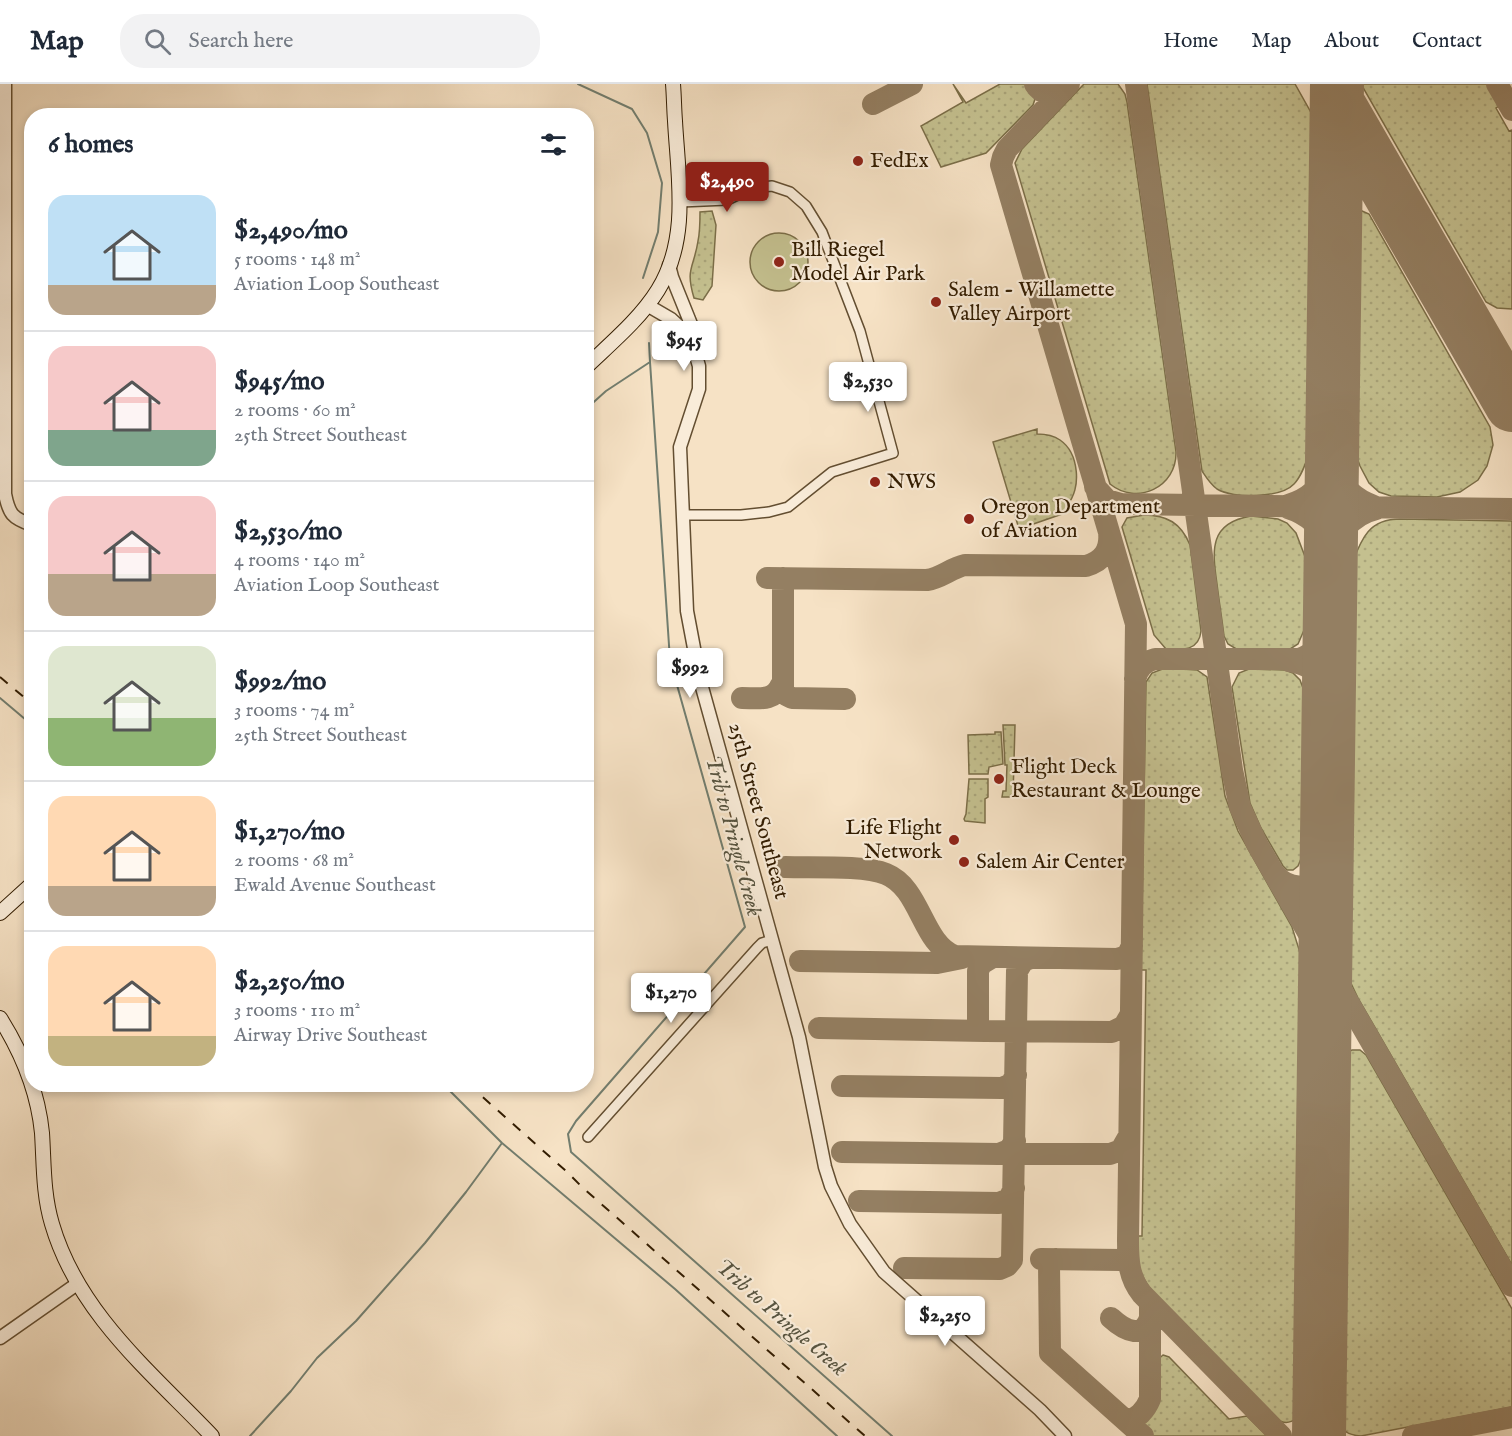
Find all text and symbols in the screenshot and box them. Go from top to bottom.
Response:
search box [120,14,540,68]
text: Map [30,24,84,59]
icon: search [141,25,174,58]
text: Search here [189,27,293,55]
text: Home [1163,28,1218,55]
text: Map [1251,28,1291,55]
text: About [1324,28,1379,55]
text: Contact [1412,28,1482,55]
text: 6 homes [48,128,133,161]
icon: filters [537,128,570,161]
place label: FedEx [870,148,929,175]
marker: FedEx [851,154,865,168]
pin: $2,490 [678,162,776,213]
text: $2,490 [700,169,754,194]
text: $2,490/mo [234,214,348,247]
icon: home [96,219,168,291]
place label: Bill Riegel Model Air Park [791,237,926,288]
text: 5 rooms · 148 m² [234,247,361,272]
marker: Bill Riegel Model Air Park [772,255,786,269]
text: Aviation Loop Southeast [234,272,440,297]
place label: Salem - Willamette Valley Airport [947,277,1115,328]
marker: Salem - Willamette Valley Airport [929,295,943,309]
pin: $945 [648,321,720,372]
text: $945 [666,328,702,353]
pin: $2,530 [819,362,917,413]
text: $945/mo [234,365,325,398]
text: $2,530 [843,369,893,394]
icon: home [96,370,168,442]
text: 2 rooms · 60 m² [234,398,356,423]
text: 25th Street Southeast [234,423,407,448]
place label: NWS [887,469,936,496]
marker: NWS [868,475,882,489]
place label: Oregon Department of Aviation [981,494,1160,545]
marker: Oregon Department of Aviation [962,512,976,526]
text: $2,530/mo [234,515,342,548]
icon: home [96,520,168,592]
text: 4 rooms · 140 m² [234,548,365,573]
text: Aviation Loop Southeast [234,573,440,598]
pin: $992 [654,648,726,699]
text: $992 [671,655,709,680]
text: $992/mo [234,665,326,698]
icon: home [96,670,168,742]
text: 3 rooms · 74 m² [234,698,355,723]
street label: 25th Street Southeast [721,720,795,902]
text: 25th Street Southeast [234,723,407,748]
water label: Trib to Pringle Creek [698,753,768,920]
place label: Flight Deck Restaurant & Lounge [1011,754,1201,805]
marker: Flight Deck Restaurant & Lounge [992,772,1006,786]
text: $1,270/mo [234,815,345,848]
place label: Life Flight Network [845,815,943,866]
icon: home [96,820,168,892]
marker: Life Flight Network [947,833,961,847]
text: 2 rooms · 68 m² [234,848,354,873]
place label: Salem Air Center [976,849,1125,876]
marker: Salem Air Center [957,855,971,869]
text: Ewald Avenue Southeast [234,873,436,898]
text: $2,250/mo [234,965,345,998]
icon: home [96,970,168,1042]
pin: $1,270 [622,973,720,1024]
text: $1,270 [645,980,697,1005]
text: 3 rooms · 110 m² [234,998,360,1023]
text: Airway Drive Southeast [234,1023,427,1048]
water label: Trib to Pringle Creek [709,1253,853,1383]
pin: $2,250 [896,1296,994,1347]
text: $2,250 [919,1303,971,1328]

